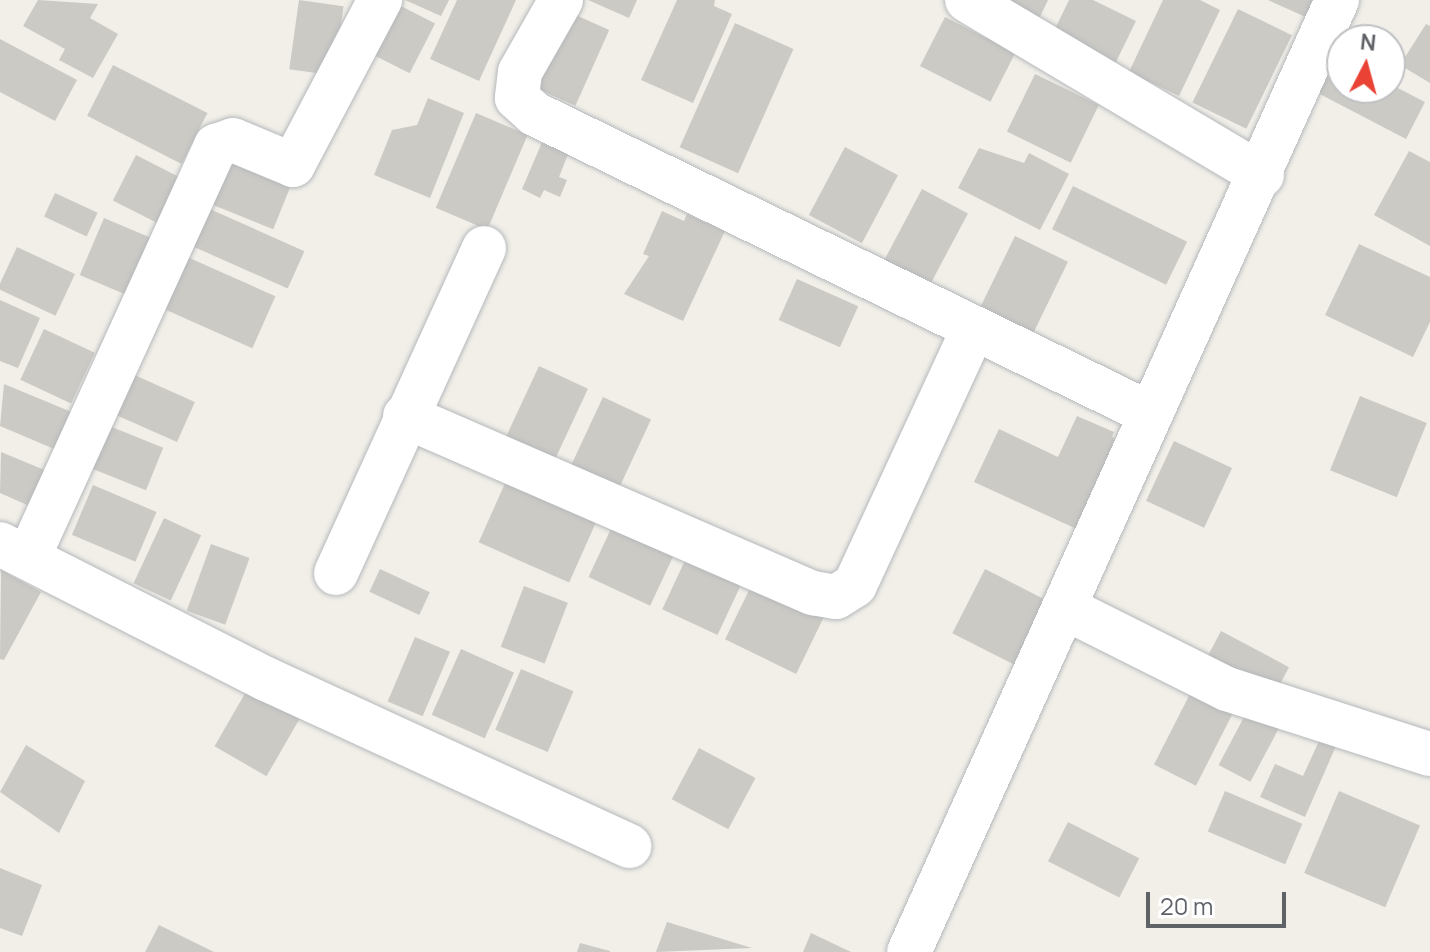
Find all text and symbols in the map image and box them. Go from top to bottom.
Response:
north arrow [1326,24,1406,104]
text: N [1359,26,1378,58]
scale bar [1150,876,1290,926]
text: 20 m [1160,889,1213,922]

